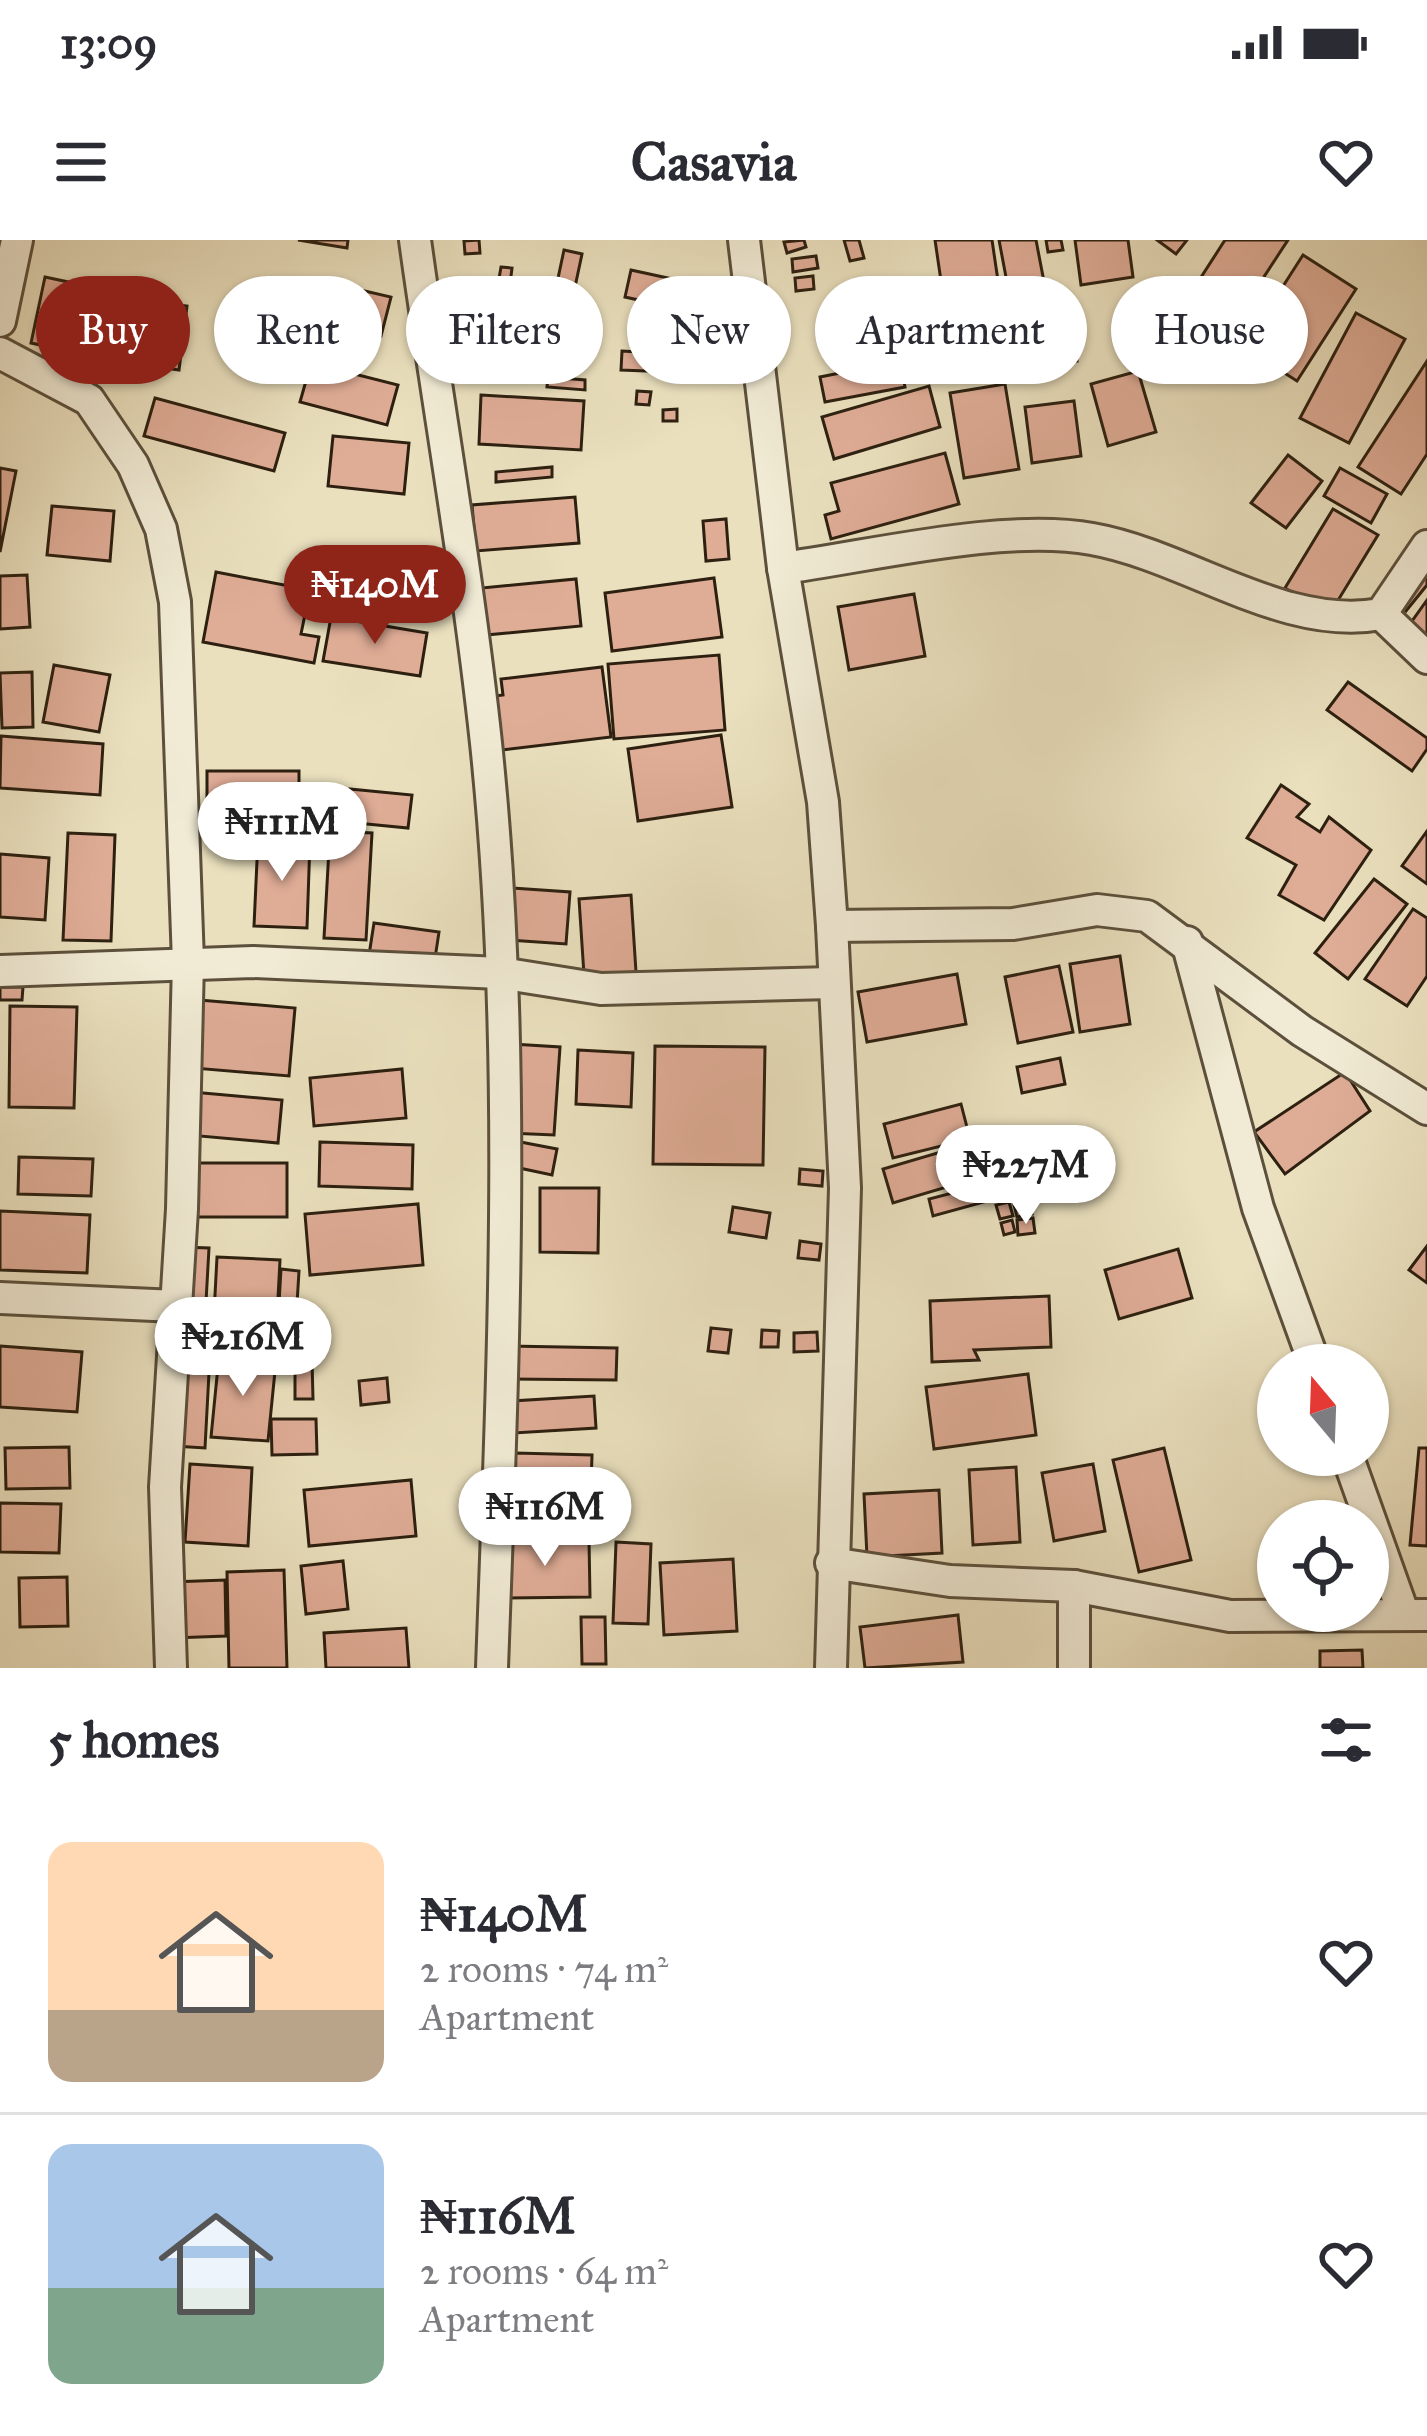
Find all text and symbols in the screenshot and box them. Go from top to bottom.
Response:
text: 13:09 [60,15,157,70]
icon: menu [48,129,114,195]
text: Casavia [631,129,796,195]
icon: heart [1313,129,1379,195]
chip: Buy [36,276,190,384]
chip: Rent [214,276,382,384]
chip: Filters [406,276,603,384]
chip: New [627,276,791,384]
chip: Apartment [815,276,1087,384]
chip: House [1111,276,1308,384]
pin: ₦140M [291,545,459,647]
text: ₦140M [311,560,439,608]
pin: ₦111M [198,782,366,884]
text: ₦111M [225,797,339,845]
pin: ₦227M [942,1125,1110,1227]
text: ₦227M [963,1140,1089,1188]
pin: ₦216M [159,1297,327,1399]
text: ₦216M [182,1312,304,1360]
north arrow [1257,1344,1389,1476]
map controls [1257,1344,1389,1632]
pin: ₦116M [461,1467,629,1569]
text: ₦116M [485,1482,605,1530]
button: locate [1257,1500,1389,1632]
icon: filters [1313,1707,1379,1773]
text: 5 homes [48,1709,219,1771]
text: ₦140M [420,1883,588,1945]
icon: home [144,1890,288,2034]
icon: heart [1313,1929,1379,1995]
text: 2 rooms · 74 m² [420,1945,668,1993]
text: Apartment [420,1993,594,2041]
text: ₦116M [420,2185,576,2247]
icon: home [144,2192,288,2336]
icon: heart [1313,2231,1379,2297]
text: 2 rooms · 64 m² [420,2247,668,2295]
text: Apartment [420,2295,594,2343]

